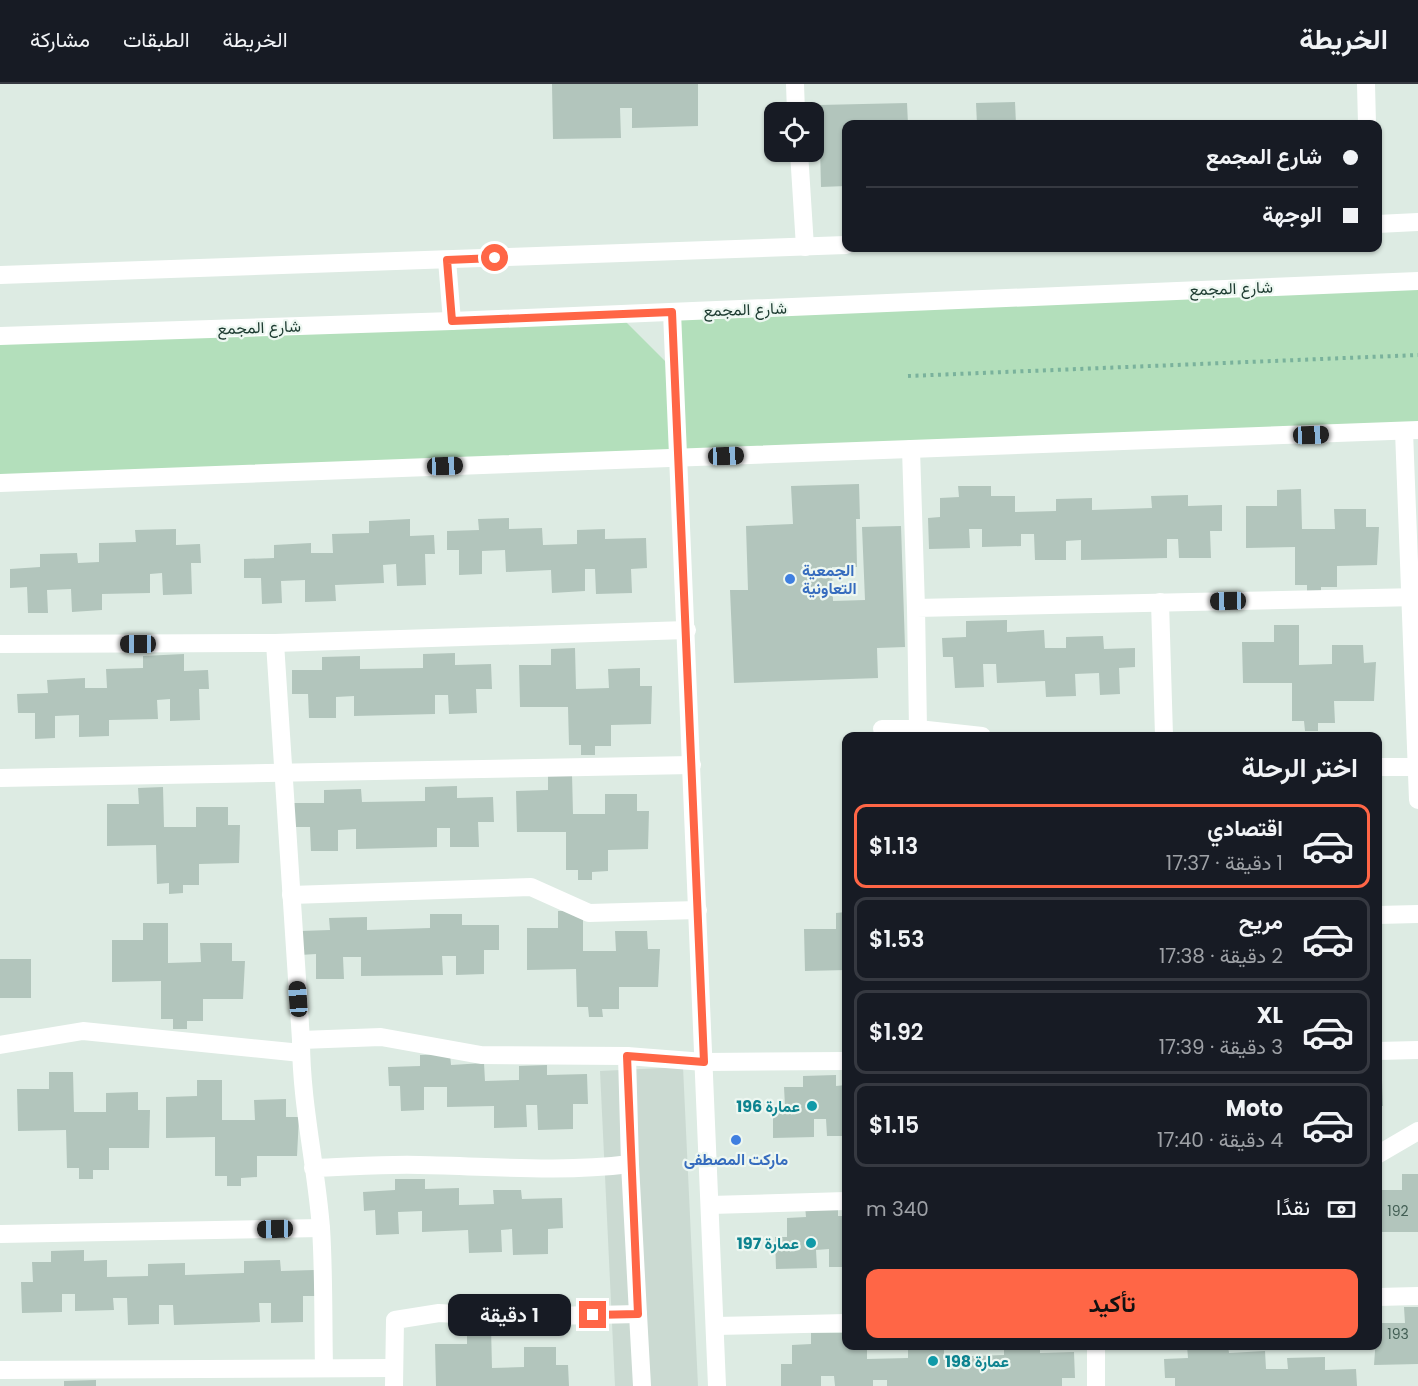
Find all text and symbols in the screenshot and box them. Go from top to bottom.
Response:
text: الخريطة [1299,20,1388,59]
text: مشاركة [30,25,90,54]
text: الطبقات [123,25,190,54]
text: الخريطة [223,25,288,54]
map controls [764,102,824,162]
button: locate [764,102,824,162]
text: شارع المجمع [1206,141,1322,172]
text: الوجهة [1262,199,1322,230]
route start [481,244,508,271]
street label: شارع المجمع [1189,276,1273,301]
street label: شارع المجمع [703,297,787,322]
street label: شارع المجمع [217,315,301,340]
car [1293,425,1329,445]
car [708,446,744,466]
car [427,456,463,476]
place label: الجمعية التعاونية [802,559,857,600]
marker: الجمعية التعاونية [783,572,797,586]
car [1210,592,1246,610]
car [120,635,156,653]
text: اختر الرحلة [1242,749,1358,786]
text: اقتصادي [1207,813,1283,844]
icon: car [1301,819,1355,873]
text: $1.13 [869,831,918,862]
text: 1 دقيقة · 17:37 [1166,849,1283,877]
text: مريح [1239,906,1283,937]
icon: car [1301,912,1355,966]
text: $1.53 [869,924,924,955]
text: 2 دقيقة · 17:38 [1159,942,1283,970]
car [288,980,308,1018]
text: XL [1257,1000,1283,1031]
icon: car [1301,1005,1355,1059]
text: $1.92 [869,1017,923,1048]
text: 3 دقيقة · 17:39 [1159,1033,1283,1061]
text: Moto [1226,1093,1283,1124]
place label: عمارة 196 [736,1095,800,1118]
icon: car [1301,1098,1355,1152]
marker: عمارة 196 [805,1099,819,1113]
text: $1.15 [869,1110,919,1141]
text: 4 دقيقة · 17:40 [1157,1126,1283,1154]
marker: ماركت المصطفى [729,1133,743,1147]
place label: ماركت المصطفى [684,1148,788,1171]
text: نقدًا [1276,1192,1310,1223]
icon: cash [1325,1193,1358,1226]
text: 340 m [866,1195,929,1223]
house number: 192 [1387,1201,1409,1221]
car [257,1220,293,1238]
place label: عمارة 197 [737,1232,799,1255]
marker: عمارة 197 [804,1236,818,1250]
button: تأكيد [866,1269,1358,1338]
callout: 1 دقيقة [449,1294,572,1336]
text: 1 دقيقة [480,1301,539,1329]
route end [579,1301,606,1328]
house number: 193 [1387,1324,1409,1344]
place label: عمارة 198 [945,1350,1009,1373]
marker: عمارة 198 [926,1354,940,1368]

